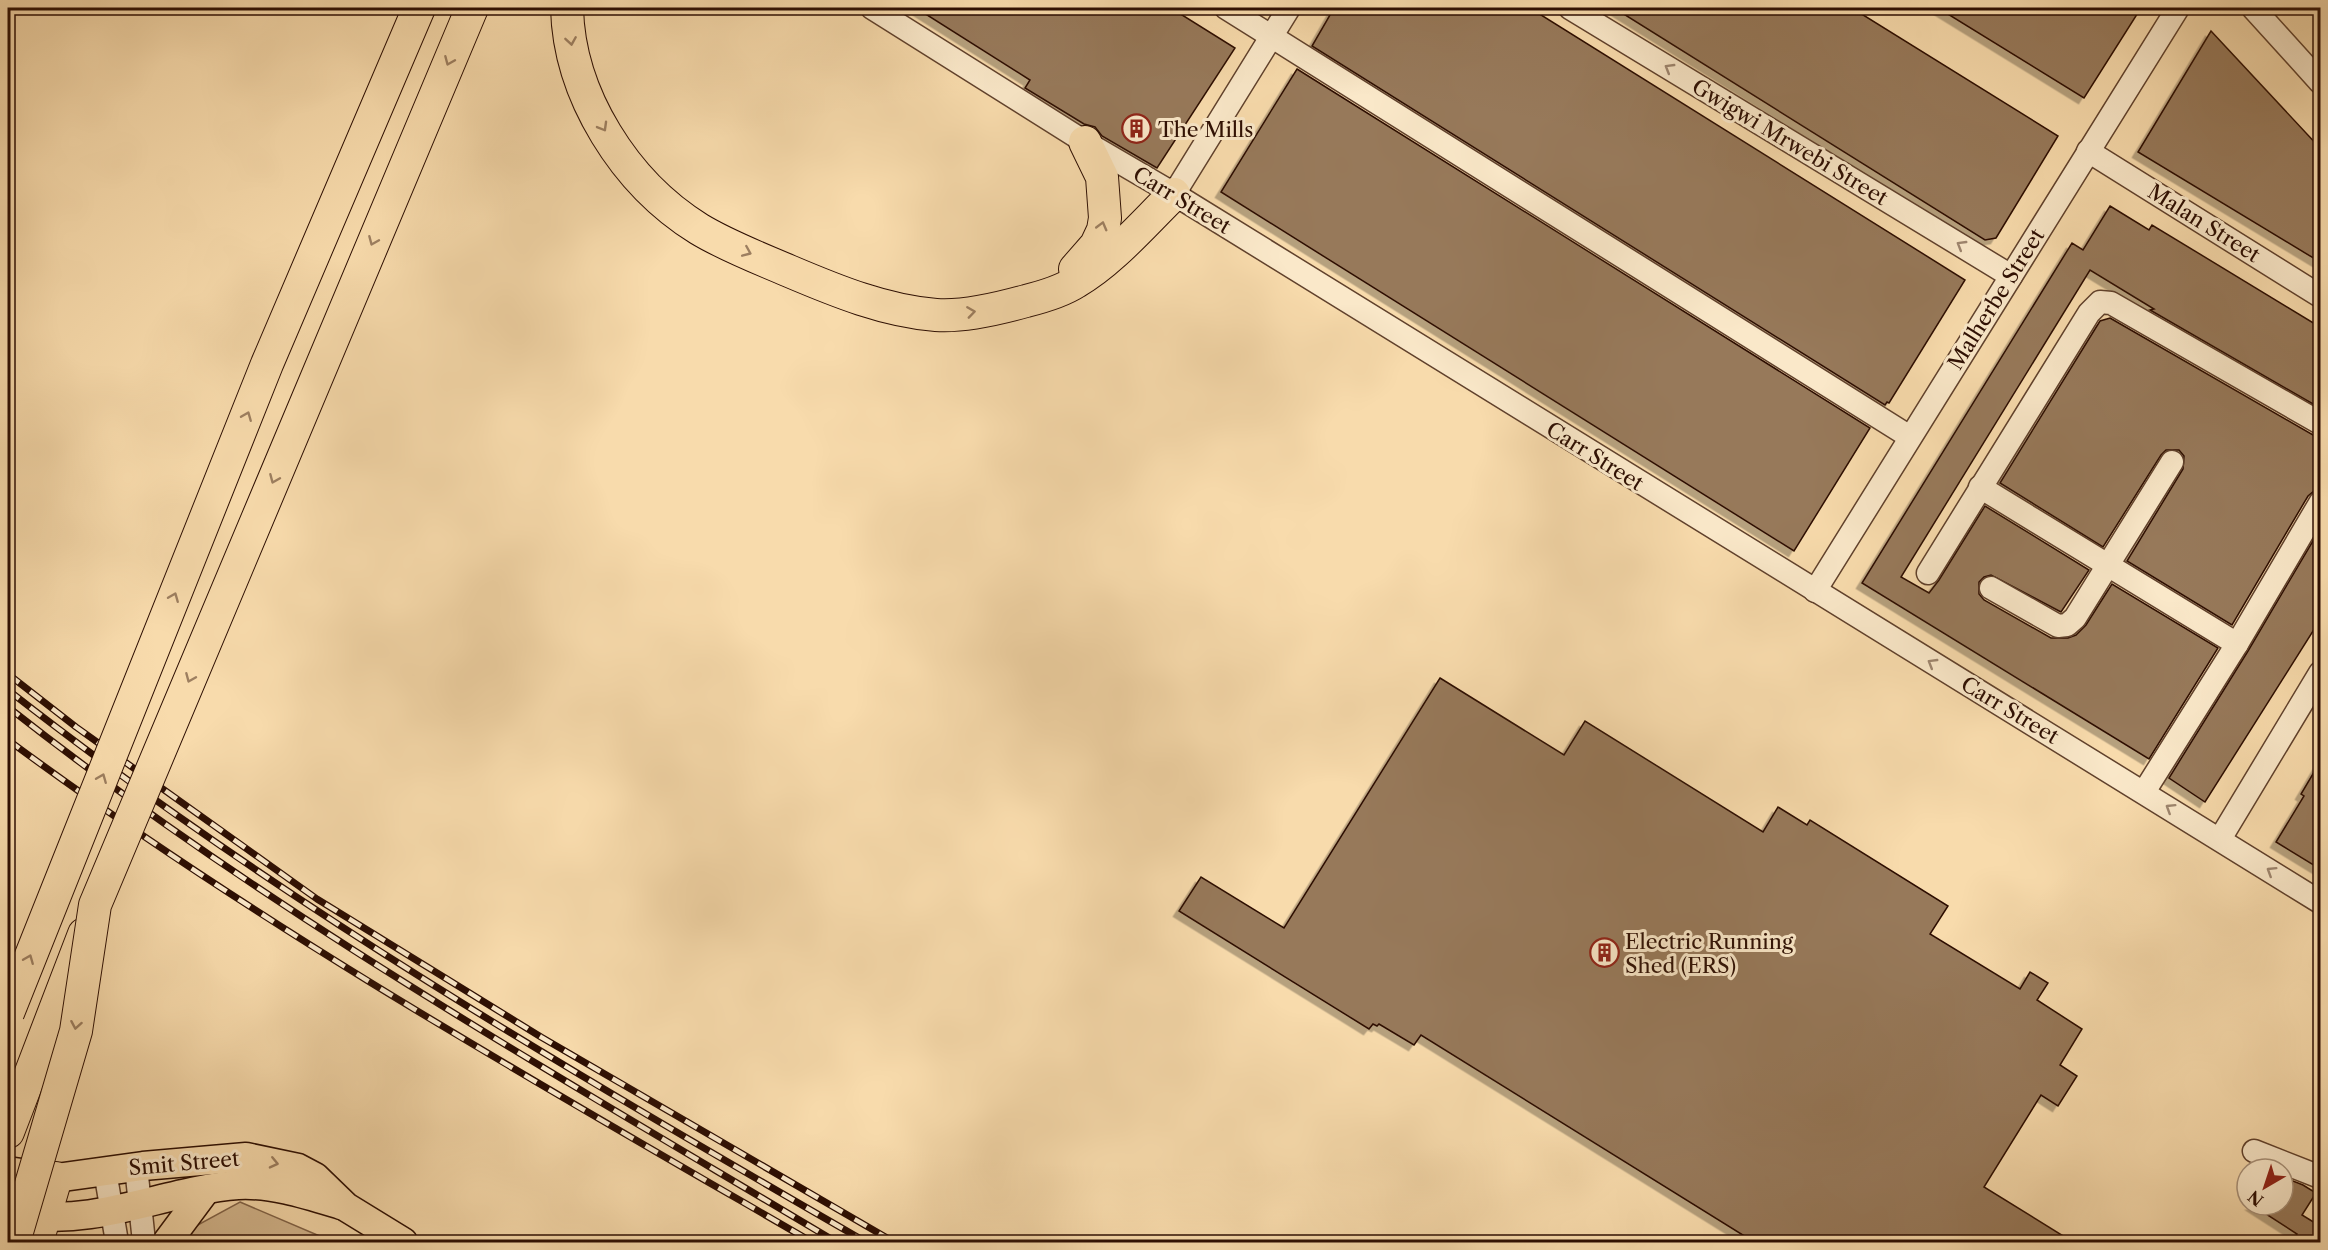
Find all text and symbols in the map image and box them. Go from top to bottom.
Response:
one-way arrow [564,36,577,46]
one-way arrow [444,55,456,66]
one-way arrow [1665,63,1675,75]
street label: Gwigwi Mrwebi Street [1688,74,1893,211]
building icon: The Mills [1121,113,1153,145]
place label: The Mills [1158,117,1253,142]
one-way arrow [596,121,607,131]
street label: Carr Street [1129,161,1236,239]
street label: Malan Street [2143,179,2265,268]
one-way arrow [1095,221,1108,231]
street label: Malherbe Street [1943,223,2050,374]
one-way arrow [368,235,380,246]
one-way arrow [1957,241,1967,253]
one-way arrow [740,245,751,257]
one-way arrow [966,306,975,318]
one-way arrow [239,411,252,422]
street label: Carr Street [1542,416,1649,496]
one-way arrow [269,473,281,484]
one-way arrow [167,592,179,603]
one-way arrow [1928,658,1938,670]
street label: Carr Street [1957,671,2064,749]
one-way arrow [185,672,197,683]
one-way arrow [95,773,107,784]
one-way arrow [2166,804,2176,816]
one-way arrow [2267,866,2277,878]
place label: Electric Running Shed (ERS) [1625,929,1794,978]
building icon: Electric Running Shed (ERS) [1588,937,1620,969]
one-way arrow [22,954,34,965]
one-way arrow [71,1020,83,1030]
street label: Smit Street [128,1146,241,1180]
one-way arrow [268,1156,278,1169]
north arrow [2235,1157,2295,1217]
text: N [2244,1186,2267,1211]

